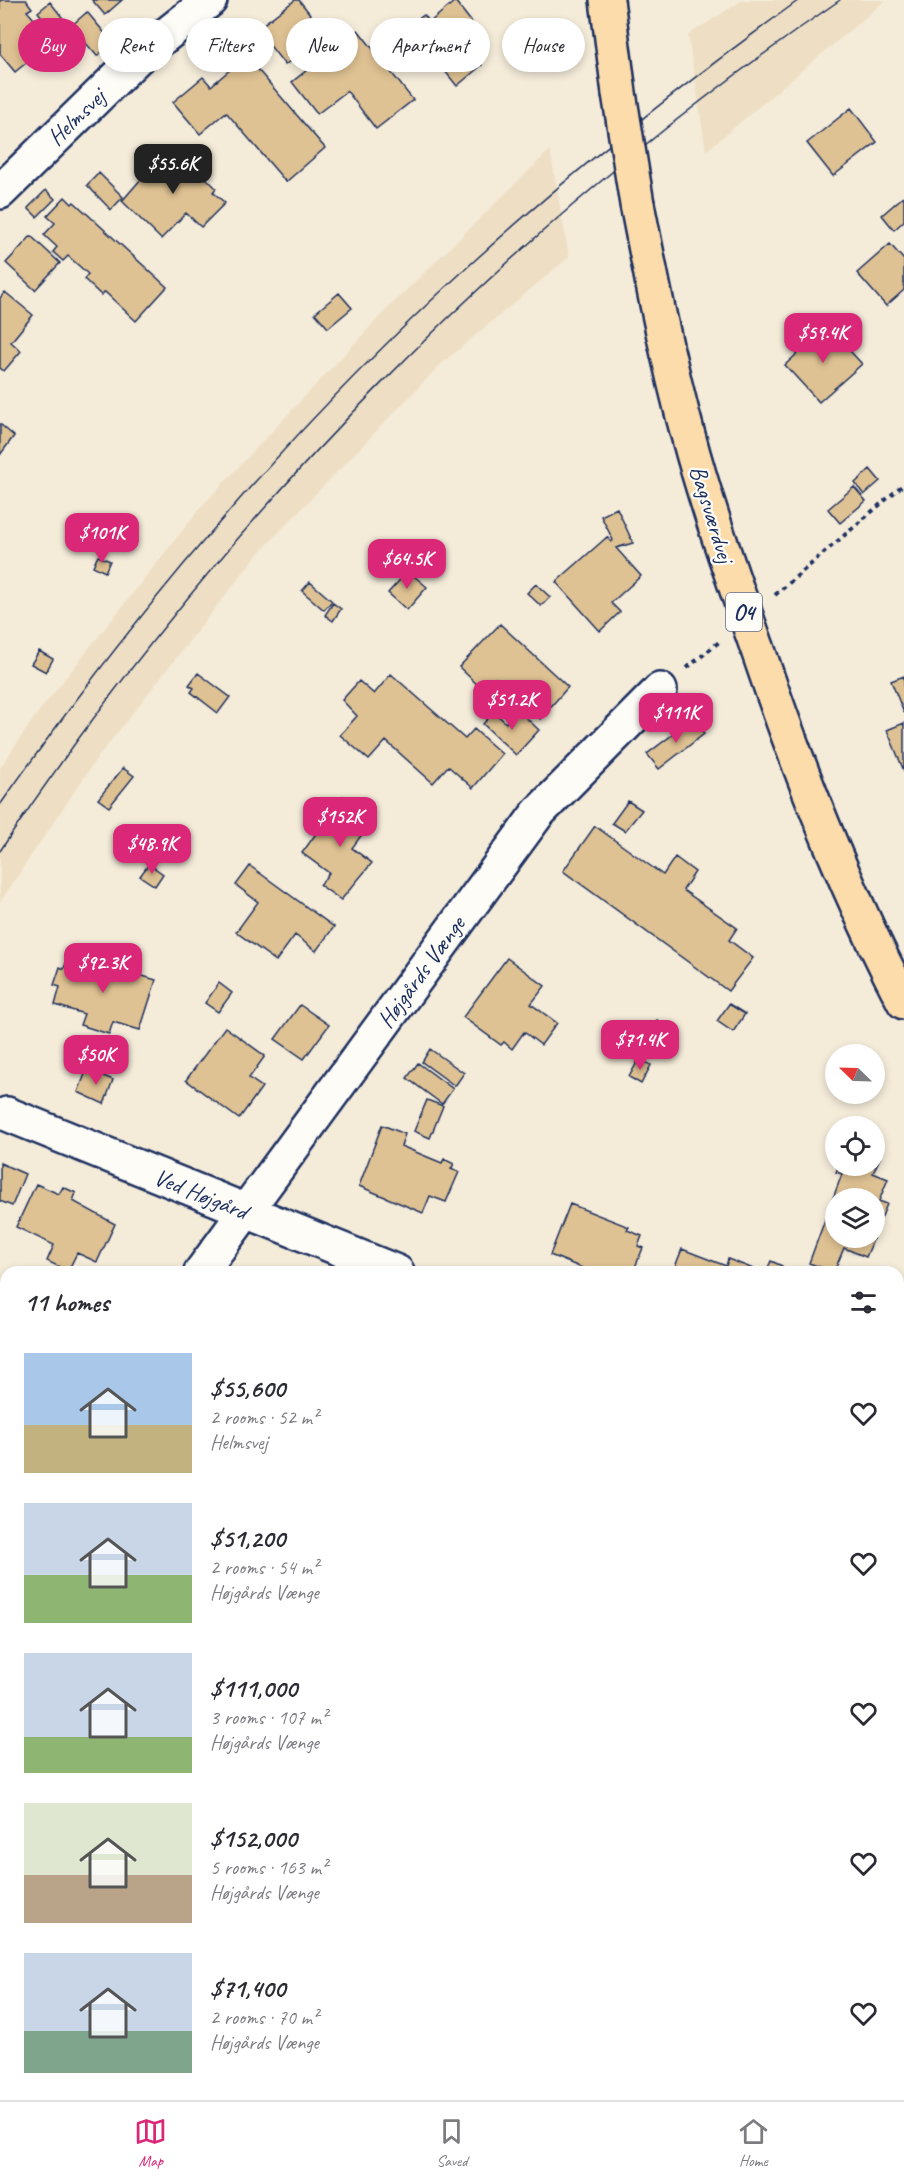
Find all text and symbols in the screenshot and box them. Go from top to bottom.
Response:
chip: Buy [18,18,86,72]
chip: Rent [98,18,174,72]
chip: Filters [186,18,274,72]
chip: New [286,18,358,72]
chip: Apartment [370,18,490,72]
chip: House [502,18,585,72]
street label: Helmsvej [41,80,114,152]
pin: $55.6K [124,144,222,195]
text: $55.6K [148,151,198,176]
pin: $59.4K [774,313,872,364]
text: $59.4K [798,320,848,345]
street label: Bagsværdvej [683,462,742,569]
pin: $101K [60,513,144,564]
text: $101K [79,520,125,545]
pin: $64.5K [358,539,456,590]
text: $64.5K [382,546,432,571]
road number: O4 [726,593,762,631]
pin: $51.2K [463,680,561,731]
text: $51.2K [487,687,537,712]
pin: $111K [634,693,718,744]
text: $111K [653,700,699,725]
pin: $152K [298,797,382,848]
text: $152K [317,804,363,829]
pin: $48.9K [103,824,201,875]
text: $48.9K [127,831,177,856]
street label: Højgårds Vænge [370,909,473,1034]
pin: $92.3K [54,943,152,994]
text: $92.3K [78,950,128,975]
pin: $71.4K [591,1020,689,1071]
text: $71.4K [615,1027,665,1052]
pin: $50K [60,1035,132,1086]
text: $50K [78,1042,114,1067]
north arrow [825,1044,885,1104]
map controls [825,1044,885,1248]
button: locate [825,1116,885,1176]
street label: Ved Højgård [150,1162,255,1228]
button: layers [825,1188,885,1248]
text: 11 homes [24,1286,109,1319]
icon: filters [847,1286,880,1319]
text: $55,600 [210,1372,285,1405]
icon: home [72,1377,144,1449]
icon: heart [847,1397,880,1430]
text: 2 rooms · 52 m² [210,1405,318,1430]
text: Helmsvej [210,1430,268,1455]
text: $51,200 [210,1522,285,1555]
icon: home [72,1527,144,1599]
icon: heart [847,1547,880,1580]
text: 2 rooms · 54 m² [210,1555,318,1580]
text: Højgårds Vænge [210,1580,319,1605]
text: $111,000 [210,1672,297,1705]
icon: home [72,1677,144,1749]
icon: heart [847,1697,880,1730]
text: 3 rooms · 107 m² [210,1705,327,1730]
text: Højgårds Vænge [210,1730,319,1755]
text: $152,000 [210,1822,297,1855]
icon: home [72,1827,144,1899]
icon: heart [847,1847,880,1880]
text: 5 rooms · 163 m² [210,1855,327,1880]
text: Højgårds Vænge [210,1880,319,1905]
text: $71,400 [210,1972,285,2005]
icon: home [72,1977,144,2049]
icon: heart [847,1997,880,2030]
text: 2 rooms · 70 m² [210,2005,318,2030]
text: Højgårds Vænge [210,2030,319,2055]
tab: Map [134,2115,167,2171]
tab: Saved [435,2115,468,2171]
tab: Home [737,2115,770,2171]

